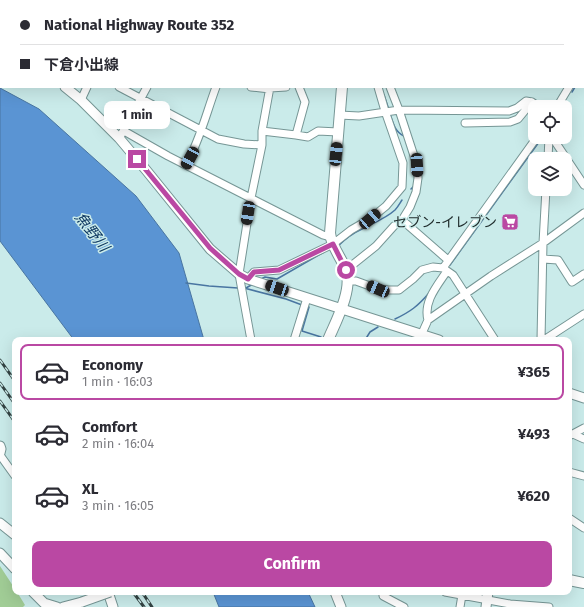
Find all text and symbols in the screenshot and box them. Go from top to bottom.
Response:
text: National Highway Route 352 [44,16,234,34]
text: 下倉小出線 [44,56,119,74]
map controls [528,100,572,196]
button: locate [528,100,572,144]
callout: 1 min [104,101,170,129]
text: 1 min [121,107,153,122]
car [329,141,343,167]
car [179,145,201,171]
route end [128,150,146,168]
button: layers [528,152,572,196]
car [410,153,424,177]
car [240,200,256,226]
car [357,207,383,231]
water label: 魚野川 [71,209,114,257]
supermarket icon: セブン-イレブン [500,212,520,232]
place label: セブン-イレブン [393,214,497,231]
route start [337,261,355,279]
car [264,278,290,298]
car [365,279,391,299]
icon: car [34,354,70,390]
text: Economy [82,356,143,374]
text: ¥365 [517,363,550,381]
text: 1 min · 16:03 [82,374,153,389]
icon: car [34,416,70,452]
text: Comfort [82,418,138,436]
text: ¥493 [518,425,550,443]
text: 2 min · 16:04 [82,436,154,451]
icon: car [34,478,70,514]
text: XL [82,480,98,498]
text: ¥620 [517,487,550,505]
text: 3 min · 16:05 [82,498,154,513]
button: Confirm [32,541,552,587]

